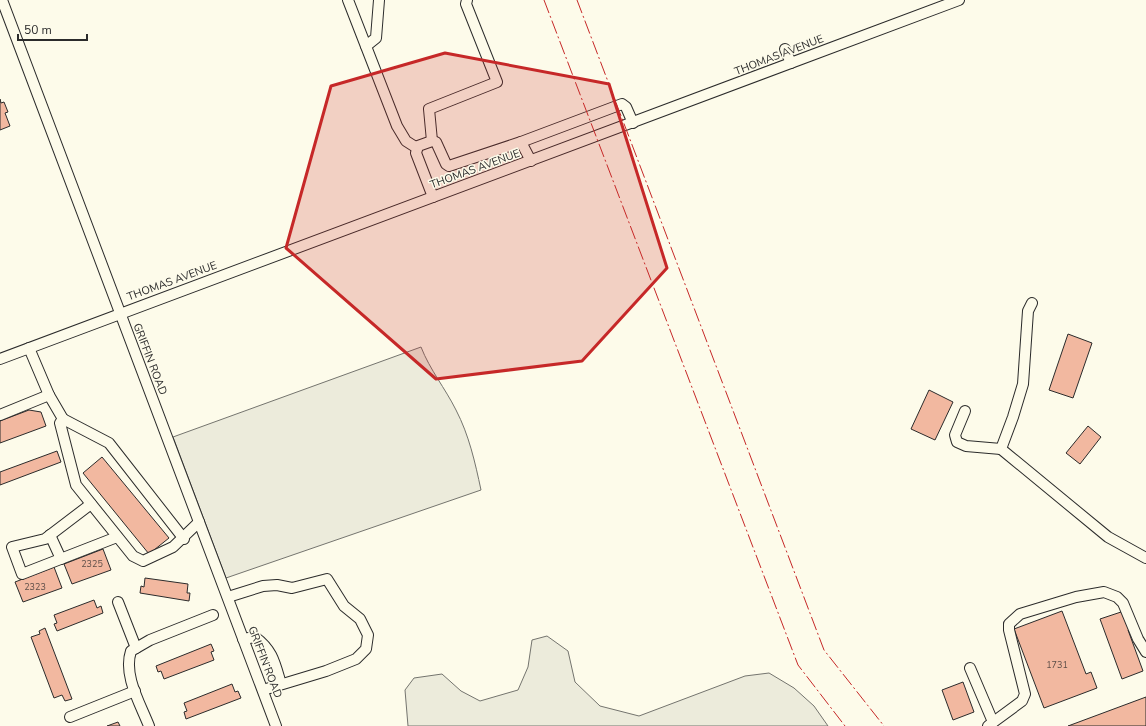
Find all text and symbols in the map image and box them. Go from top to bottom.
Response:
scale bar [18,16,87,42]
text: 50 m [24,22,52,38]
street label: THOMAS AVENUE [732,31,826,79]
street label: THOMAS AVENUE [428,146,522,192]
street label: THOMAS AVENUE [125,258,219,304]
street label: GRIFFIN ROAD [129,321,171,397]
house number: 2325 [81,558,103,570]
house number: 2323 [24,581,46,593]
street label: GRIFFIN ROAD [244,624,286,700]
house number: 1731 [1046,659,1068,671]

